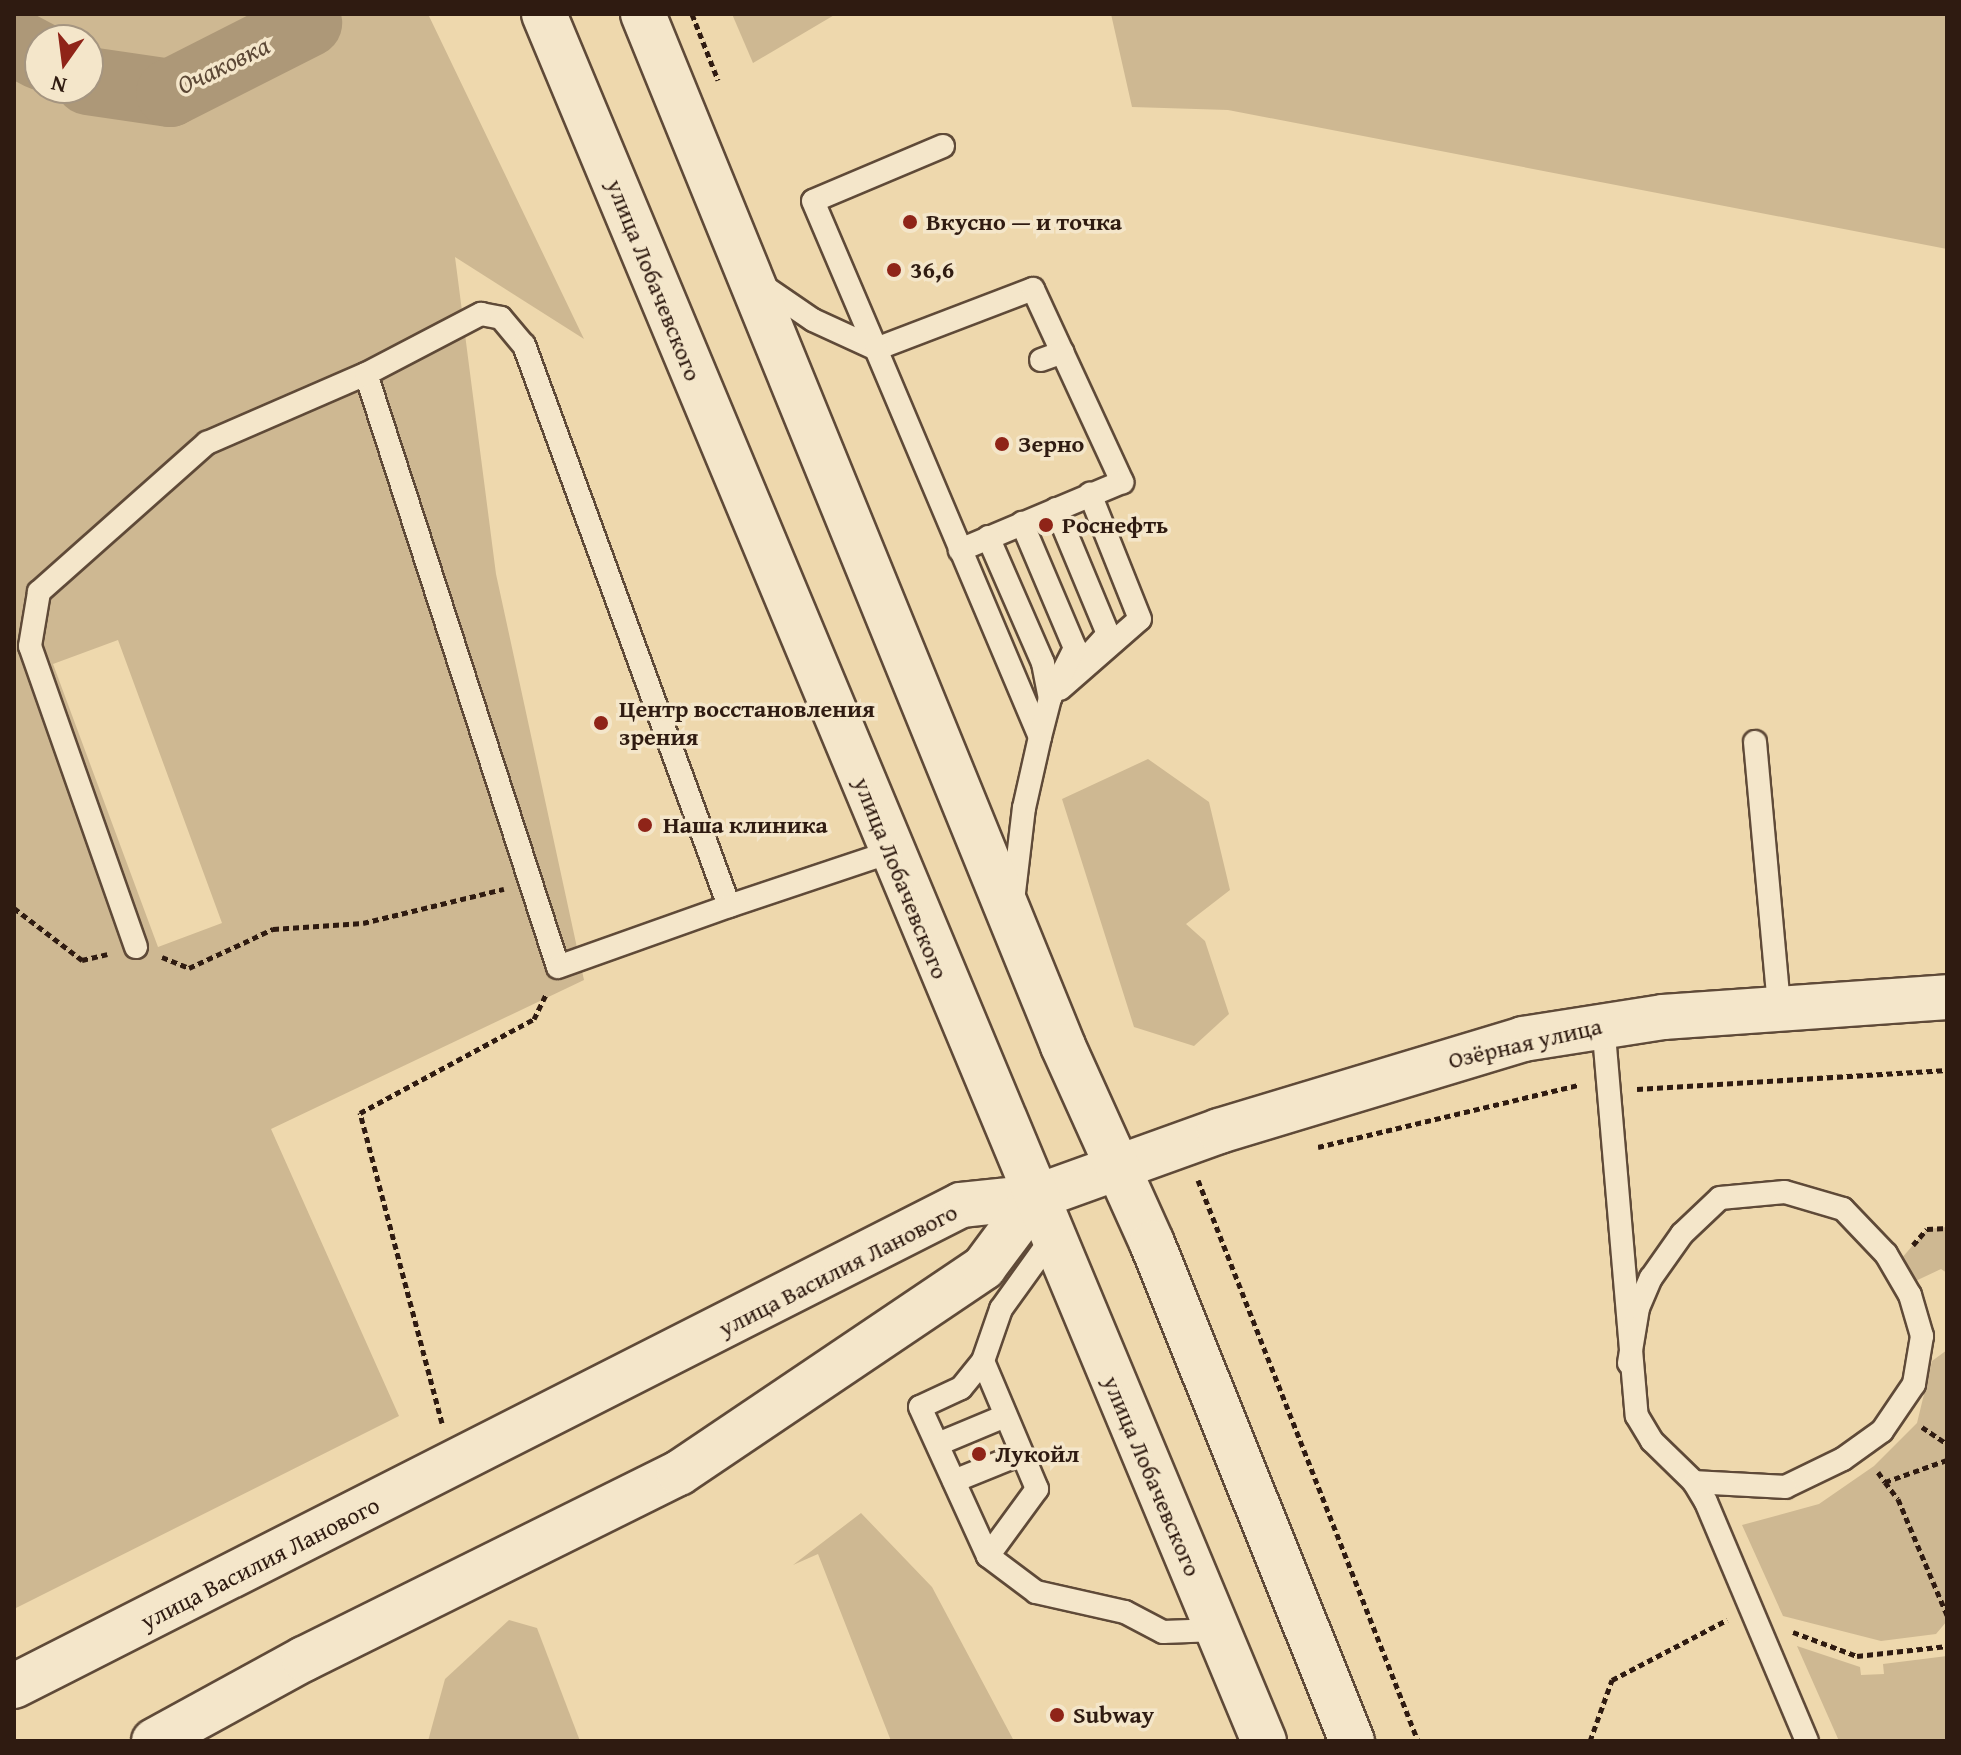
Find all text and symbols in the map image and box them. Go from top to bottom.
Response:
north arrow [24,24,104,104]
water label: Очаковка [172,29,274,101]
text: N [48,68,70,103]
street label: улица Лобачевского [600,175,708,385]
place label: Вкусно — и точка [926,208,1122,236]
marker: Вкусно — и точка [901,213,919,231]
place label: 36,6 [910,256,954,284]
marker: 36,6 [885,261,903,279]
place label: Зерно [1018,430,1084,458]
marker: Зерно [993,435,1011,453]
place label: Роснефть [1062,511,1168,539]
marker: Роснефть [1037,516,1055,534]
place label: Центр восстановления зрения [619,695,875,751]
marker: Центр восстановления зрения [590,712,612,734]
street label: улица Лобачевского [847,773,955,983]
place label: Наша клиника [663,811,828,839]
marker: Наша клиника [634,814,656,836]
street label: Озёрная улица [1445,1011,1605,1075]
street label: улица Василия Ланового [714,1197,962,1343]
street label: улица Лобачевского [1097,1371,1207,1581]
place label: Лукойл [995,1440,1079,1468]
marker: Лукойл [970,1445,988,1463]
street label: улица Василия Ланового [136,1490,384,1636]
place label: Subway [1073,1701,1154,1729]
marker: Subway [1048,1706,1066,1724]

